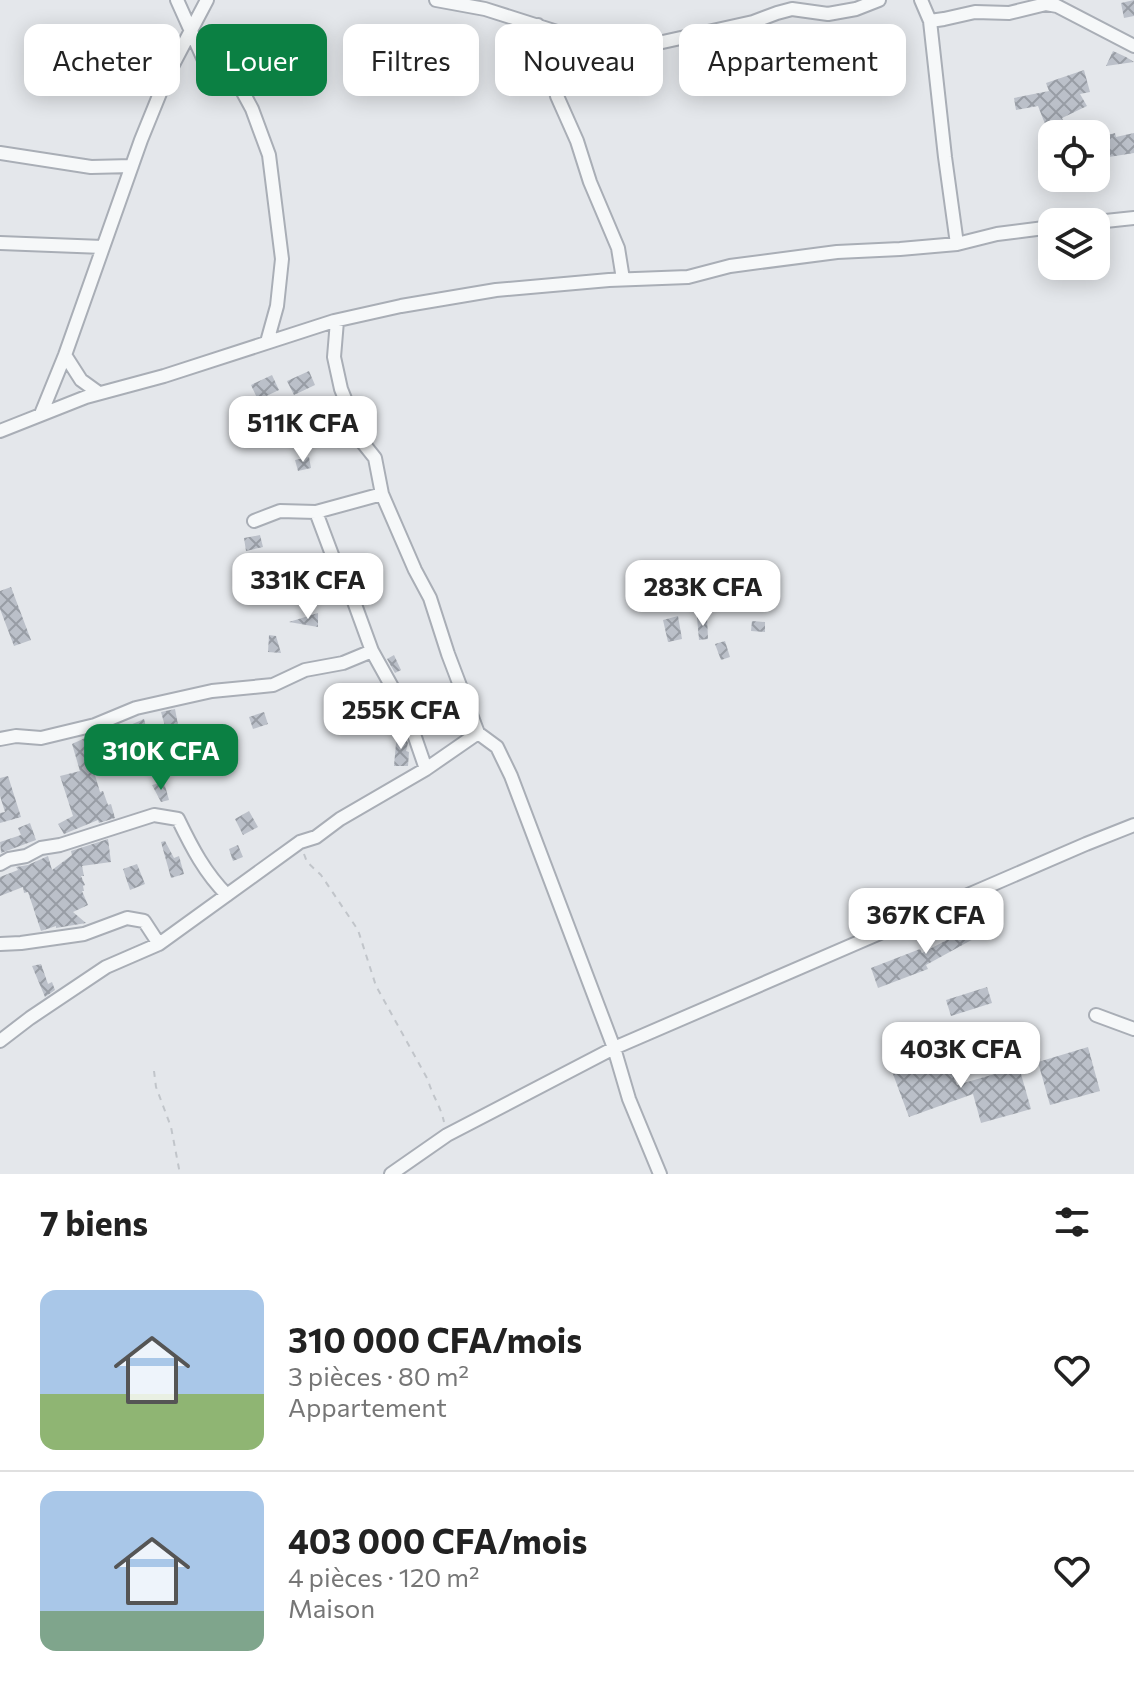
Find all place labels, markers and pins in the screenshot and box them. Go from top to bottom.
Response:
pin: 511K CFA [220,396,386,464]
pin: 331K CFA [225,553,391,621]
pin: 283K CFA [620,560,786,628]
pin: 255K CFA [318,683,484,751]
pin: 310K CFA [78,724,244,792]
pin: 367K CFA [843,888,1009,956]
pin: 403K CFA [878,1022,1044,1090]

